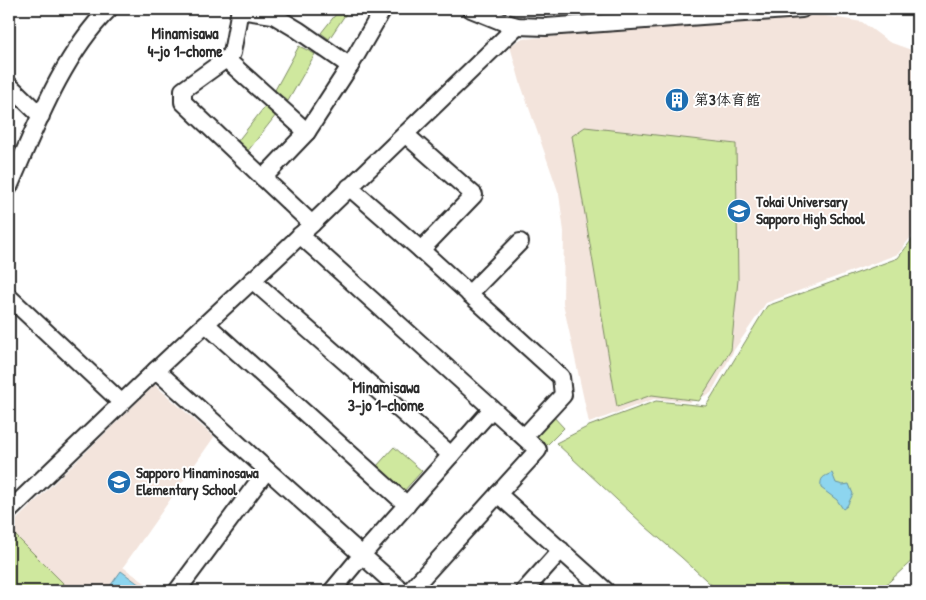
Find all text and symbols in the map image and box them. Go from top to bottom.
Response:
district label: Minamisawa 4-jo 1-chome [147,22,223,62]
building icon: 第3体育館 [664,87,690,113]
place label: 第3体育館 [694,89,761,110]
place label: Tokai Universary Sapporo High School [755,191,866,230]
school or university icon: Tokai Universary Sapporo High School [726,198,752,224]
district label: Minamisawa 3-jo 1-chome [348,376,425,416]
place label: Sapporo Minaminosawa Elementary School [136,462,259,501]
school or university icon: Sapporo Minaminosawa Elementary School [106,469,132,495]

